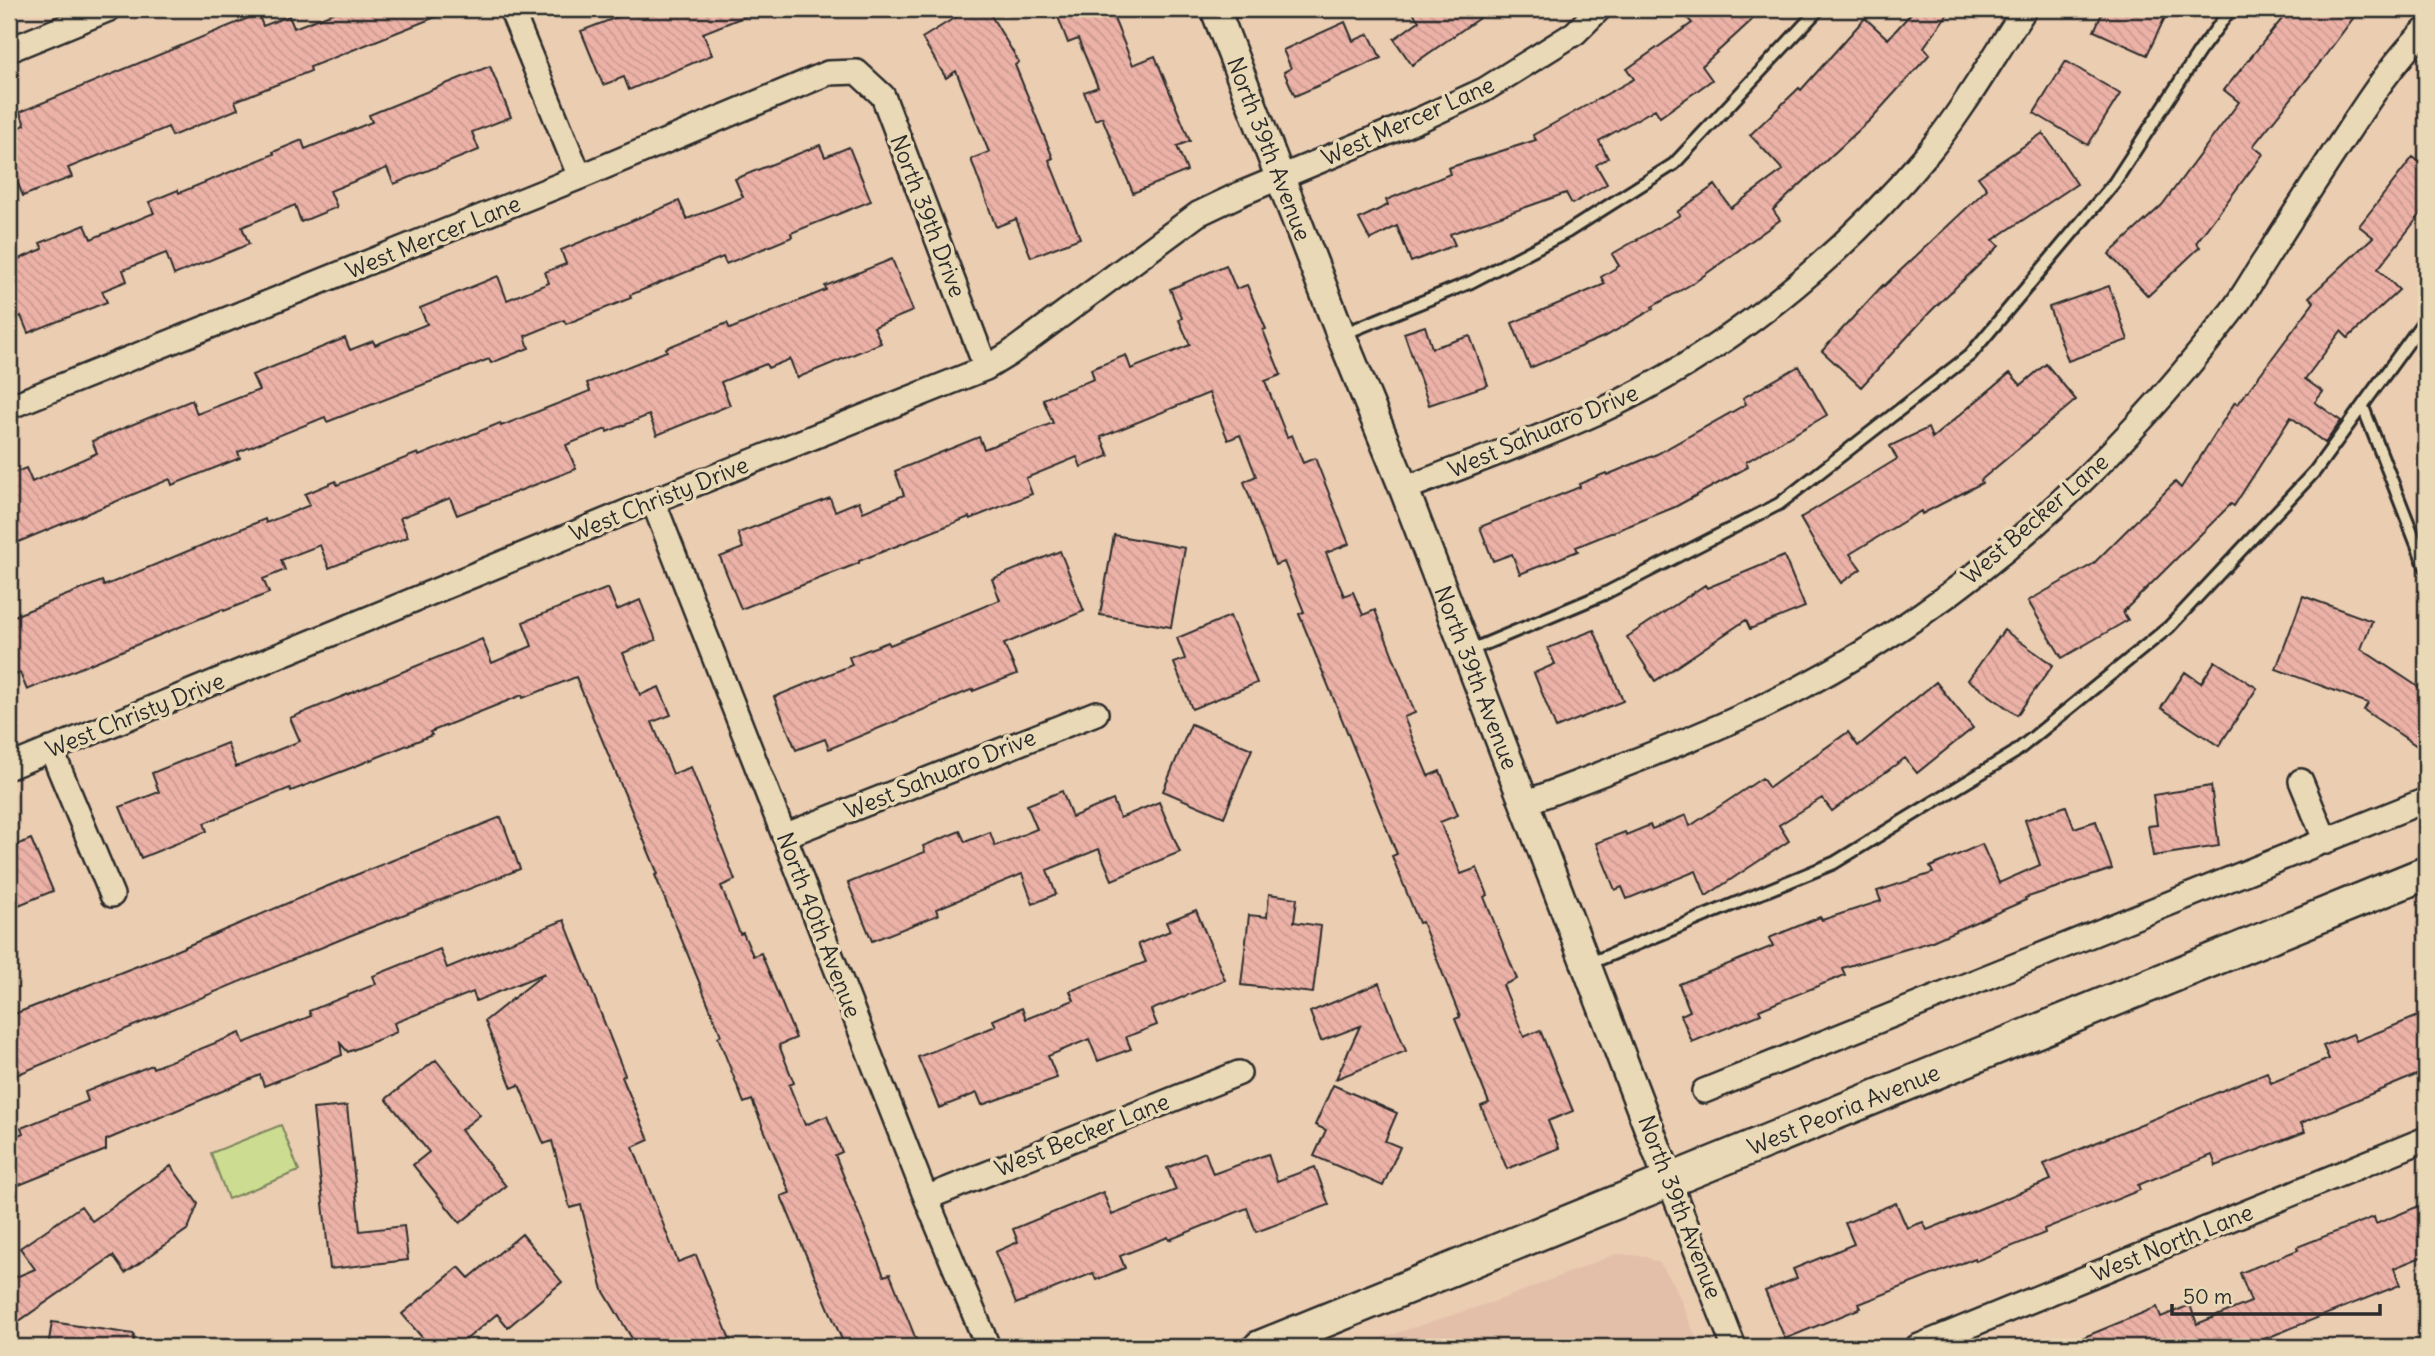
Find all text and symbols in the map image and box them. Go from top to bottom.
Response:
street label: North 39th Avenue [1221,53,1318,245]
street label: West Mercer Lane [1317,69,1499,172]
street label: North 39th Drive [884,130,973,301]
street label: West Mercer Lane [341,188,524,285]
street label: West Sahuaro Drive [1443,377,1642,484]
street label: West Becker Lane [1955,447,2114,590]
street label: West Christy Drive [565,449,752,548]
street label: North 39th Avenue [1428,582,1525,774]
street label: West Christy Drive [41,665,228,764]
street label: West Sahuaro Drive [840,722,1040,825]
street label: North 40th Avenue [771,828,868,1022]
street label: West Peoria Avenue [1743,1057,1944,1161]
street label: West Becker Lane [990,1086,1173,1183]
street label: North 39th Avenue [1632,1111,1729,1303]
street label: West North Lane [2087,1197,2257,1288]
scale bar [2172,1272,2381,1316]
text: 50 m [2183,1283,2232,1310]

